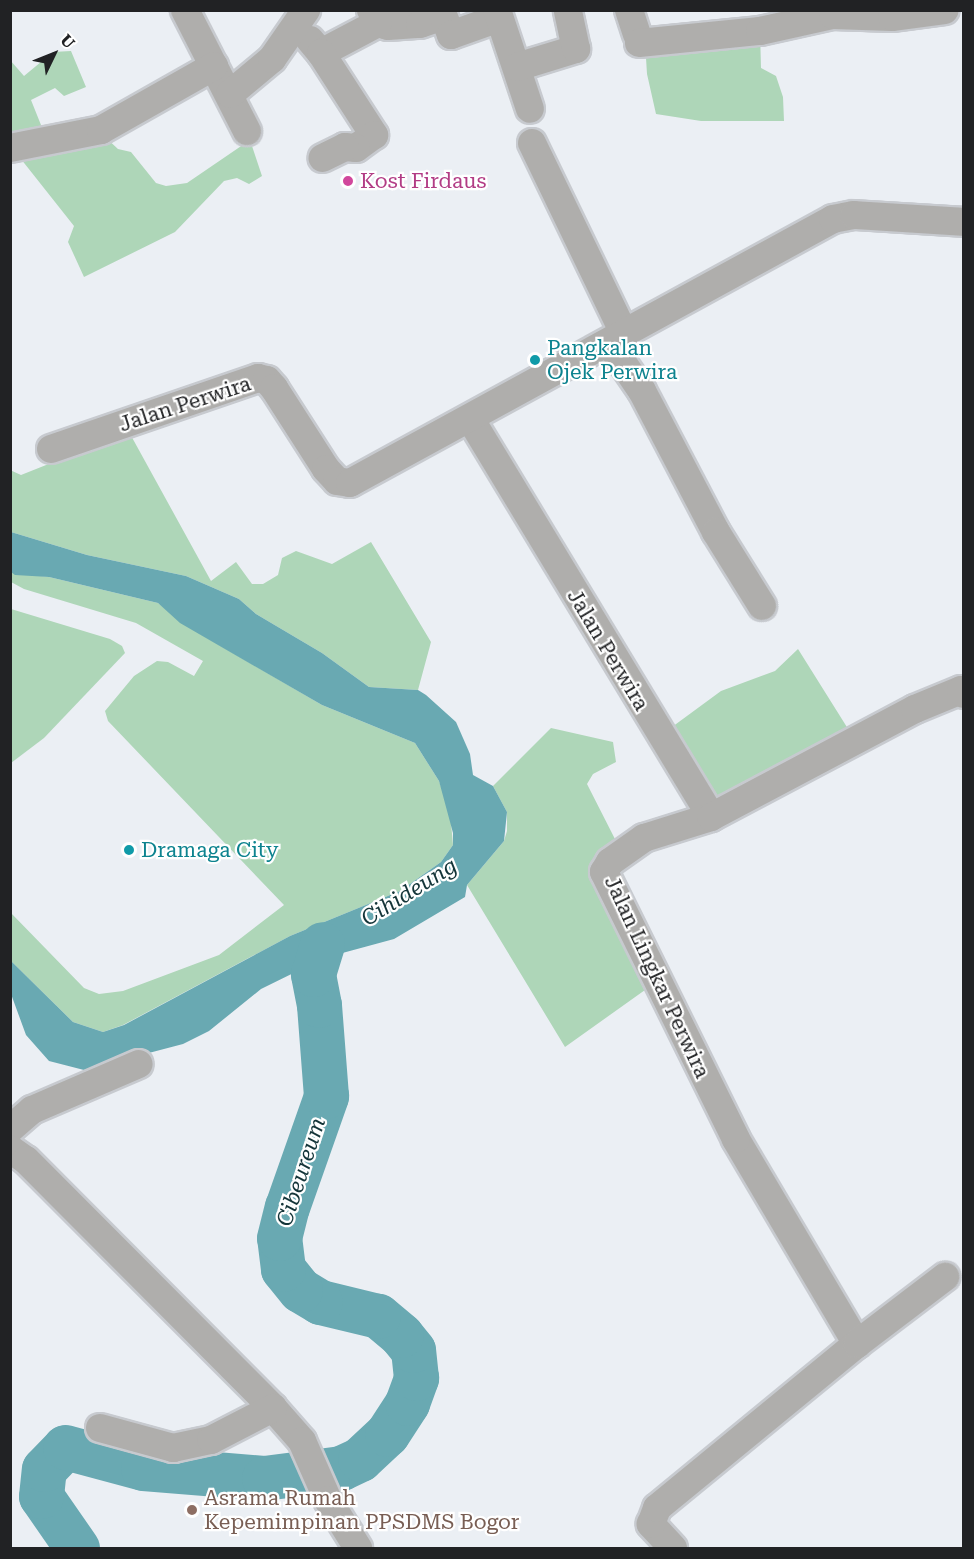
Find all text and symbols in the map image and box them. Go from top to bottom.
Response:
north arrow [24,24,84,84]
text: U [56,30,79,52]
place label: Kost Firdaus [360,168,486,194]
marker: Kost Firdaus [341,174,355,188]
place label: Pangkalan Ojek Perwira [547,335,677,385]
marker: Pangkalan Ojek Perwira [528,353,542,367]
street label: Jalan Perwira [116,371,254,437]
street label: Jalan Perwira [562,585,654,715]
place label: Dramaga City [141,837,278,863]
marker: Dramaga City [122,843,136,857]
water label: Cihideung [356,852,462,932]
street label: Jalan Lingkar Perwira [599,872,715,1082]
water label: Cibeureum [271,1114,331,1230]
place label: Asrama Rumah Kepemimpinan PPSDMS Bogor [204,1485,520,1535]
marker: Asrama Rumah Kepemimpinan PPSDMS Bogor [185,1503,199,1517]

